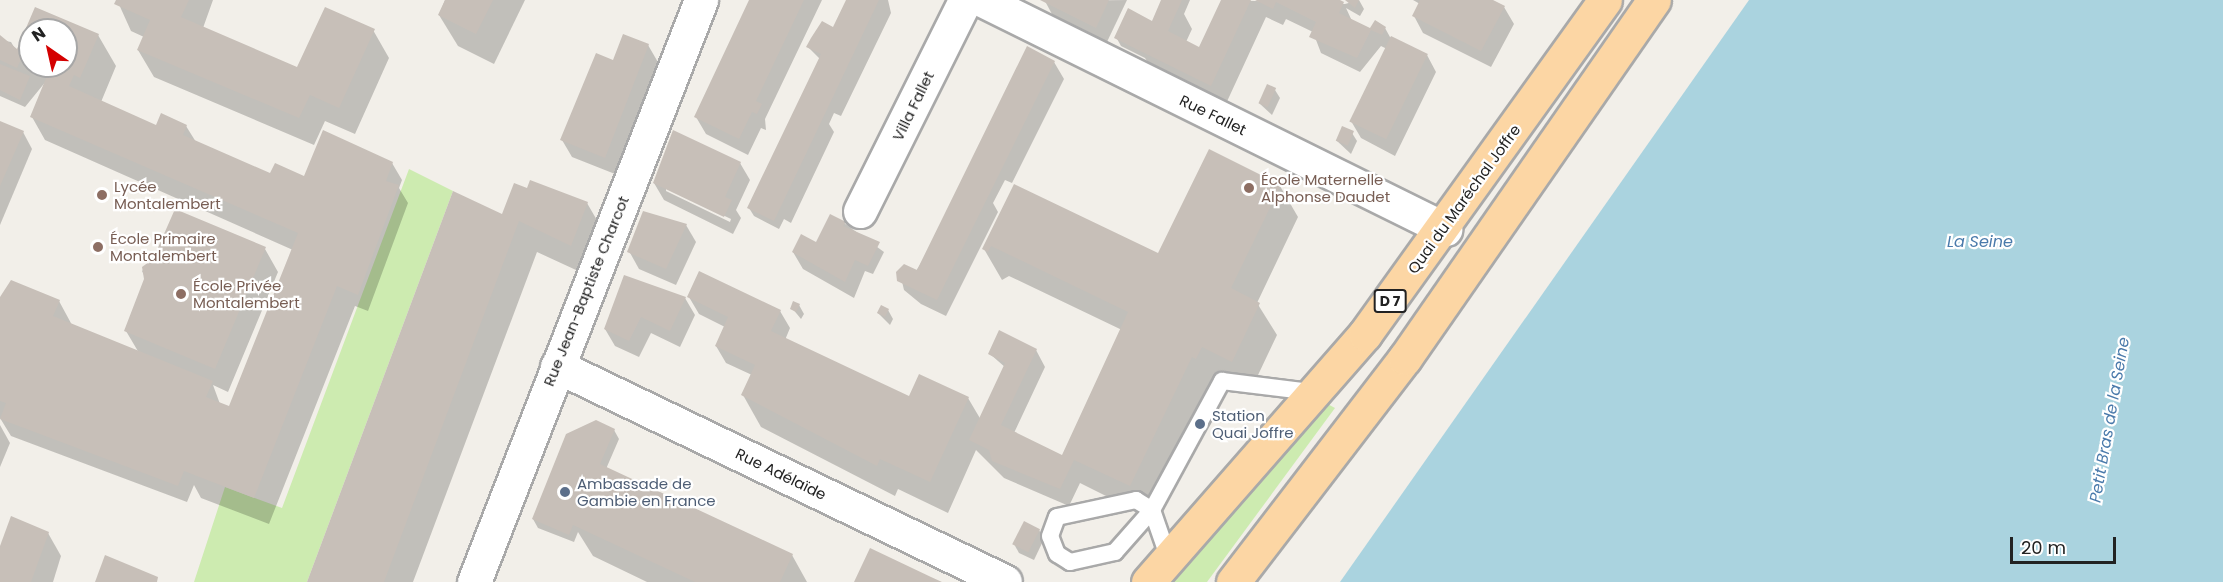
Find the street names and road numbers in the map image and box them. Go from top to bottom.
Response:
street label: Villa Fallet [888,68,938,144]
street label: Rue Fallet [1177,91,1249,139]
street label: Quai du Maréchal Joffre [1404,121,1524,277]
street label: Rue Jean-Baptiste Charcot [540,193,632,389]
road number: D 7 [1374,290,1406,312]
street label: Rue Adélaïde [733,444,829,504]

